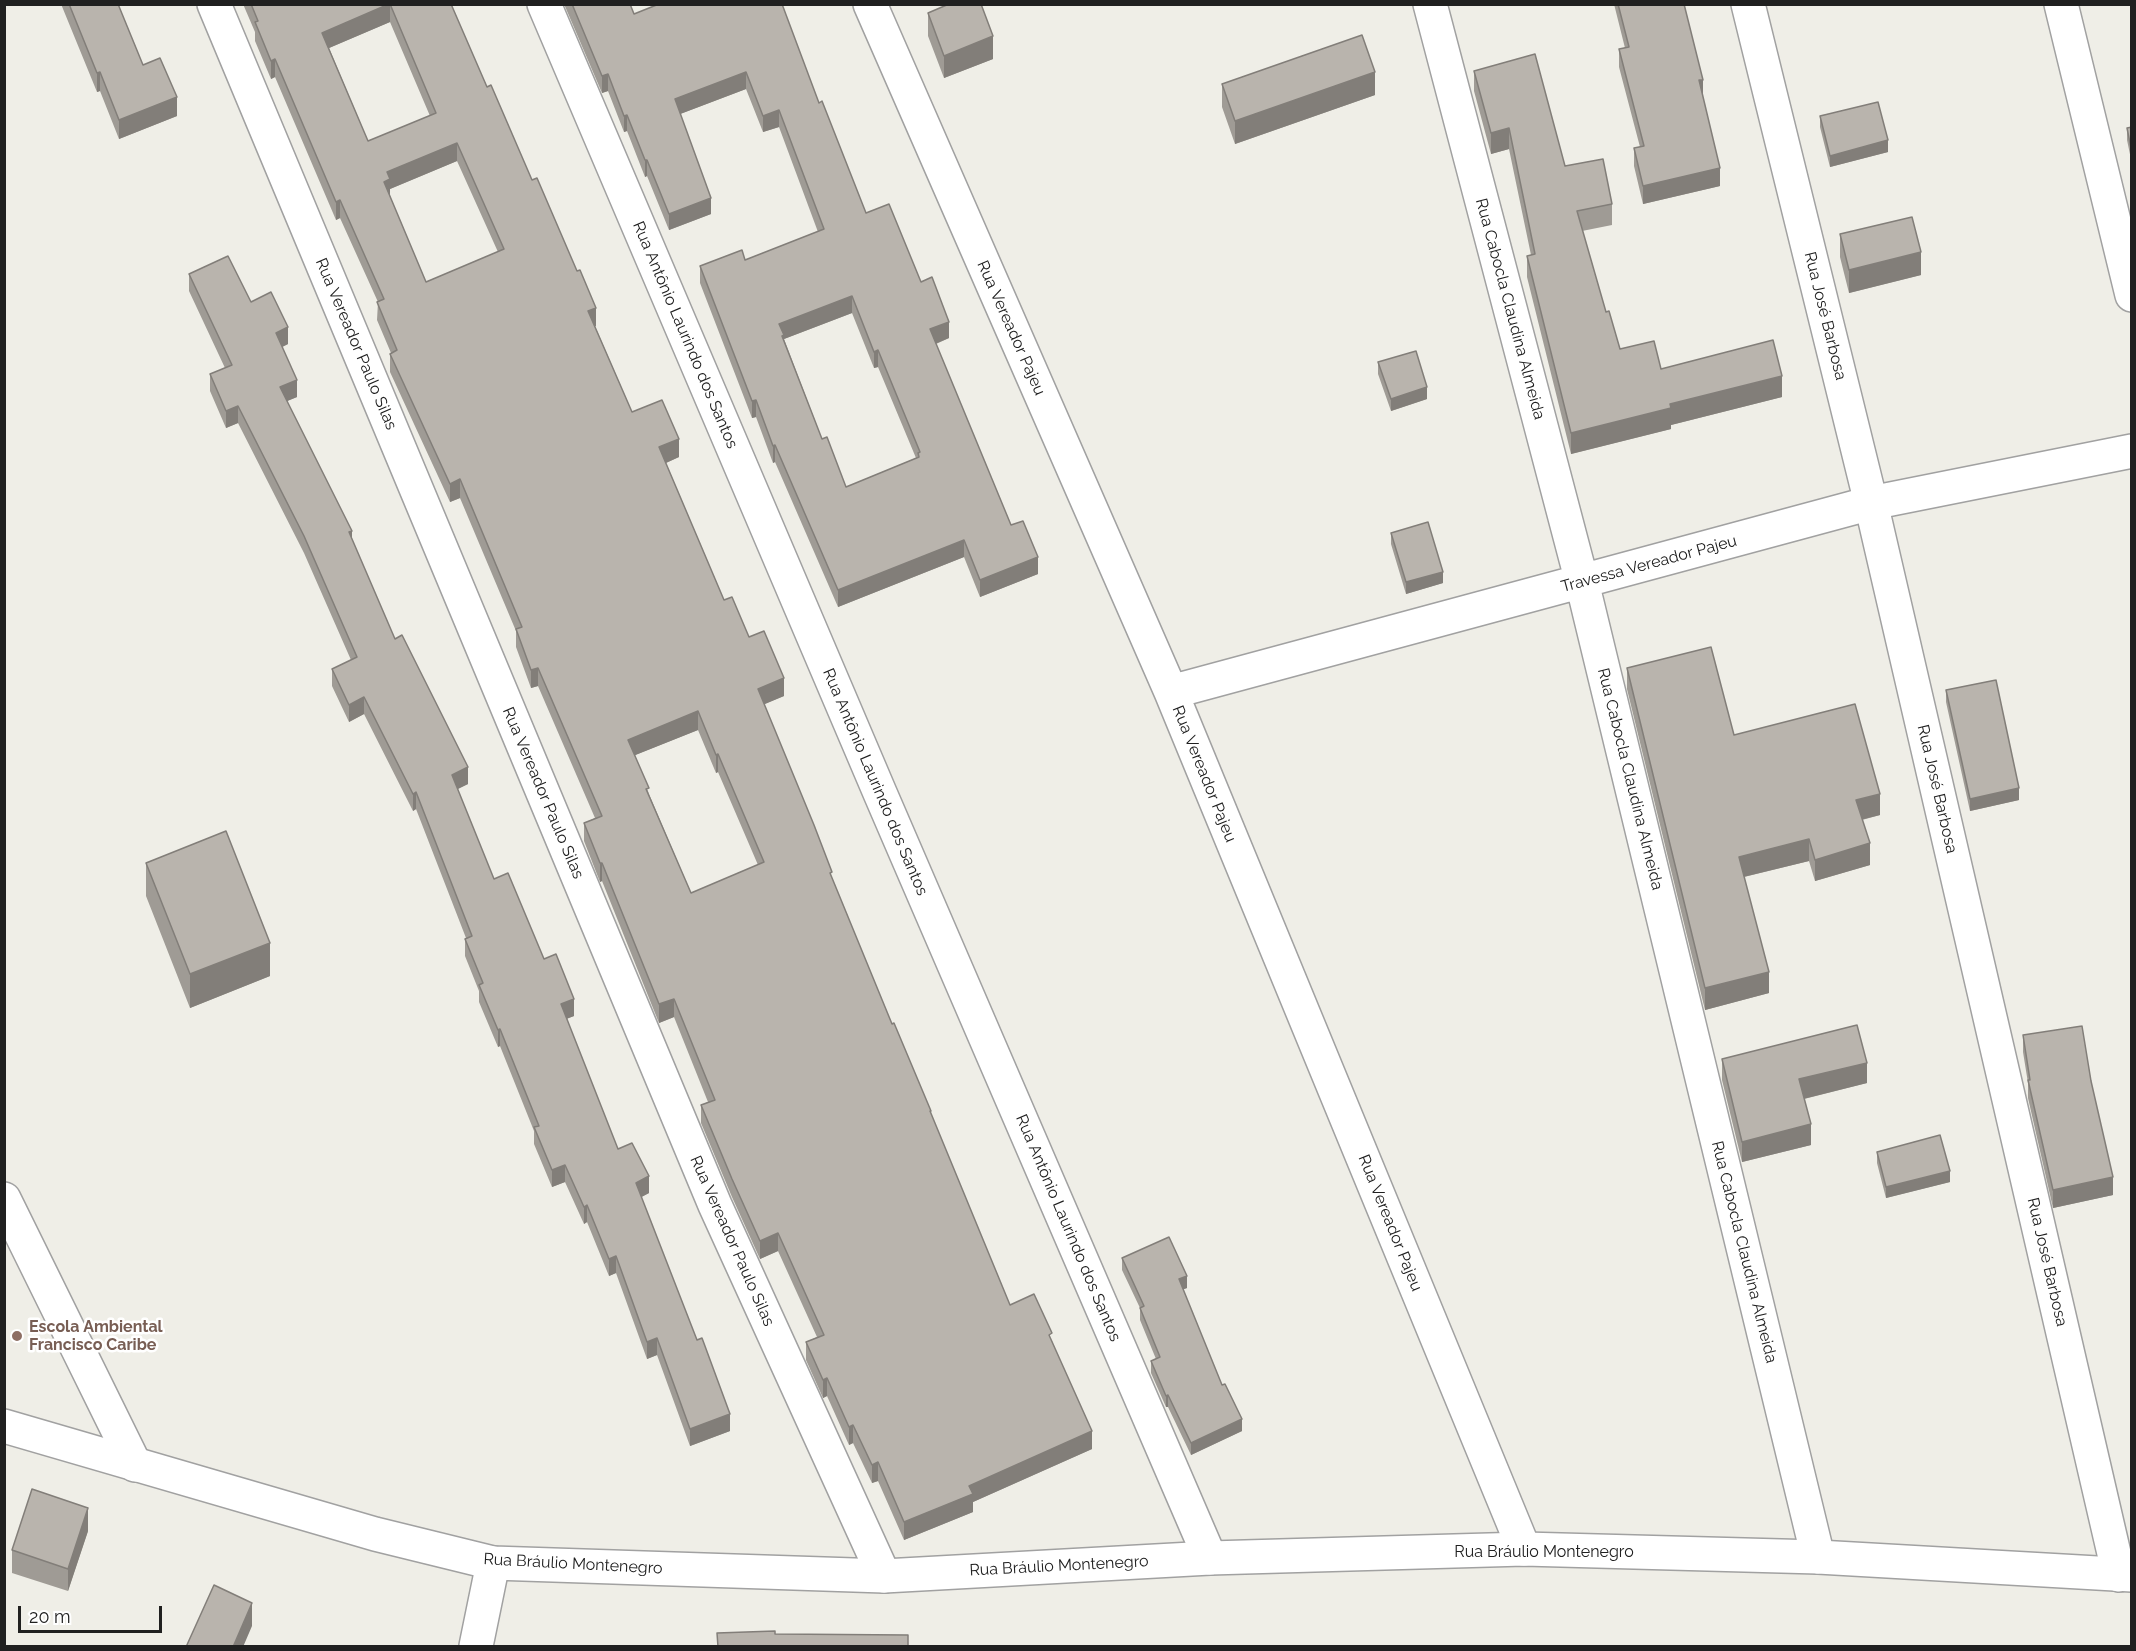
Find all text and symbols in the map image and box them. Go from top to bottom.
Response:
street label: Rua Cabocla Claudina Almeida [1471,196,1549,422]
street label: Rua Antônio Laurindo dos Santos [628,219,742,451]
street label: Rua José Barbosa [1800,250,1850,382]
street label: Rua Vereador Paulo Silas [311,255,401,433]
street label: Rua Vereador Pajeu [973,258,1049,398]
street label: Travessa Vereador Pajeu [1559,531,1739,597]
street label: Rua Antônio Laurindo dos Santos [818,666,932,898]
street label: Rua Cabocla Claudina Almeida [1593,666,1667,892]
street label: Rua Vereador Pajeu [1168,703,1240,845]
street label: Rua Vereador Paulo Silas [498,704,588,882]
street label: Rua José Barbosa [1913,723,1961,855]
street label: Rua Antônio Laurindo dos Santos [1011,1112,1125,1344]
street label: Rua Cabocla Claudina Almeida [1707,1139,1781,1365]
street label: Rua Vereador Pajeu [1354,1152,1426,1294]
street label: Rua Vereador Paulo Silas [686,1153,778,1329]
street label: Rua José Barbosa [2023,1196,2071,1328]
place label: Escola Ambiental Francisco Caribe [29,1317,163,1355]
marker: Escola Ambiental Francisco Caribe [10,1329,24,1343]
street label: Rua Bráulio Montenegro [1454,1542,1634,1562]
street label: Rua Bráulio Montenegro [483,1550,663,1578]
street label: Rua Bráulio Montenegro [969,1552,1149,1580]
scale bar [21,1594,165,1632]
text: 20 m [29,1606,71,1627]

